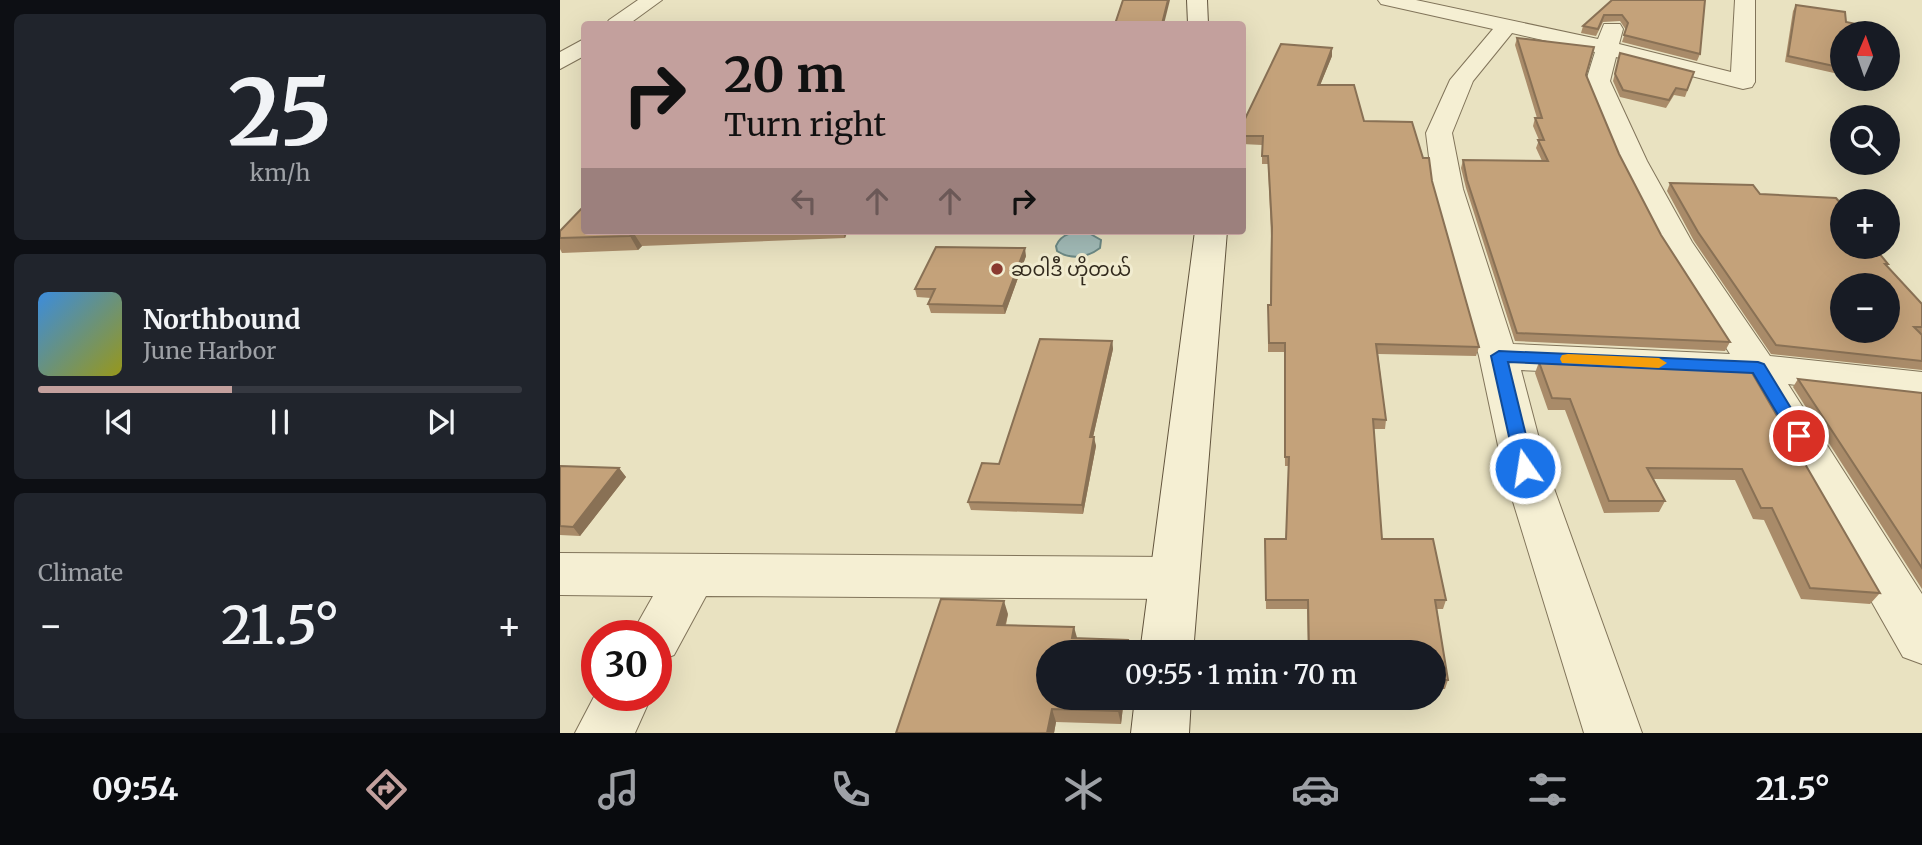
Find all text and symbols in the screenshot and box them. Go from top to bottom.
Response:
north arrow [1830,21,1900,91]
map controls [1830,21,1900,343]
text: 20 m [724,44,845,105]
icon: right [609,49,700,140]
text: 25 [228,55,332,170]
text: Turn right [724,105,886,145]
button: search [1830,105,1900,175]
text: km/h [250,158,310,187]
icon: left [785,182,823,220]
icon: ahead [858,182,896,220]
icon: ahead [931,182,969,220]
icon: right [1004,182,1042,220]
button: + [1830,189,1900,259]
place label: ဆဝါဒီ ဟိုတယ် [1011,255,1131,286]
marker: ဆဝါဒီ ဟိုတယ် [989,261,1005,277]
button: − [1830,273,1900,343]
text: Northbound [143,303,301,336]
text: June Harbor [143,336,276,365]
icon: previous [100,403,138,441]
icon: pause [261,403,299,441]
icon: next [422,403,460,441]
pin [1769,406,1829,466]
icon: arrive [1780,417,1818,455]
position arrow [1488,431,1562,505]
text: Climate [38,558,123,587]
text: 21.5° [221,593,339,658]
text: − [38,602,63,649]
text: + [497,602,522,649]
speed limit sign: 30 [581,620,672,711]
text: 09:55 · 1 min · 70 m [1125,658,1357,691]
icon: directions [362,765,411,814]
icon: music [594,765,643,814]
icon: phone [826,765,875,814]
icon: climate [1059,765,1108,814]
icon: car [1291,765,1340,814]
icon: filters [1523,765,1572,814]
text: 09:54 [92,769,178,809]
text: 21.5° [1756,769,1830,809]

